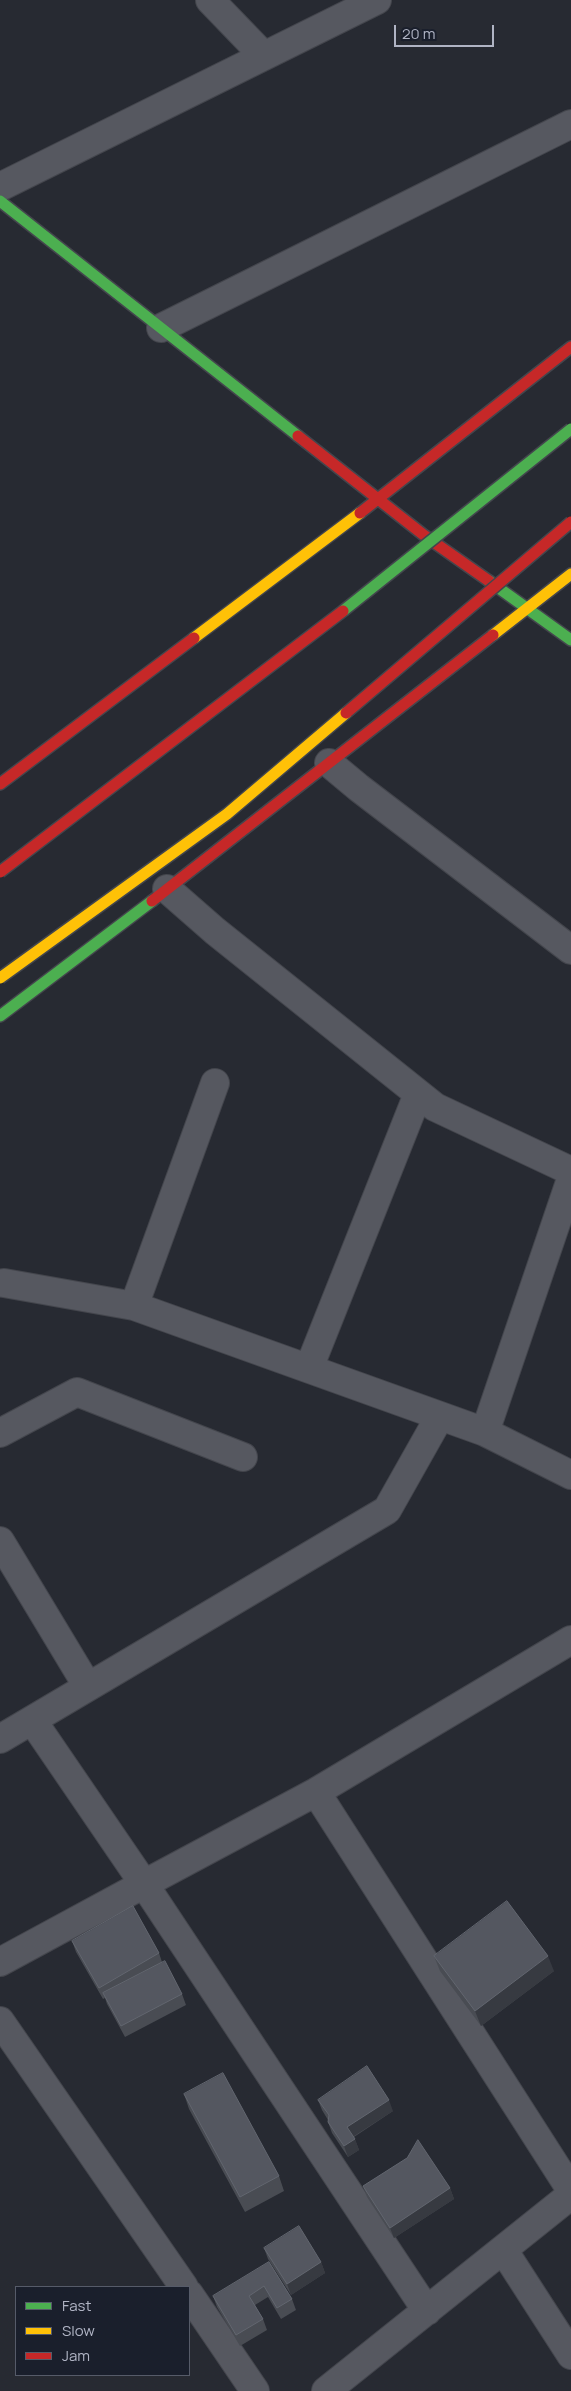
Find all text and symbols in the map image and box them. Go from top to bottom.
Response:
scale bar [396,15,496,47]
text: 20 m [402,23,435,44]
legend [15,2286,190,2376]
text: Fast [62,2295,91,2316]
text: Slow [62,2320,95,2341]
text: Jam [62,2345,90,2366]

